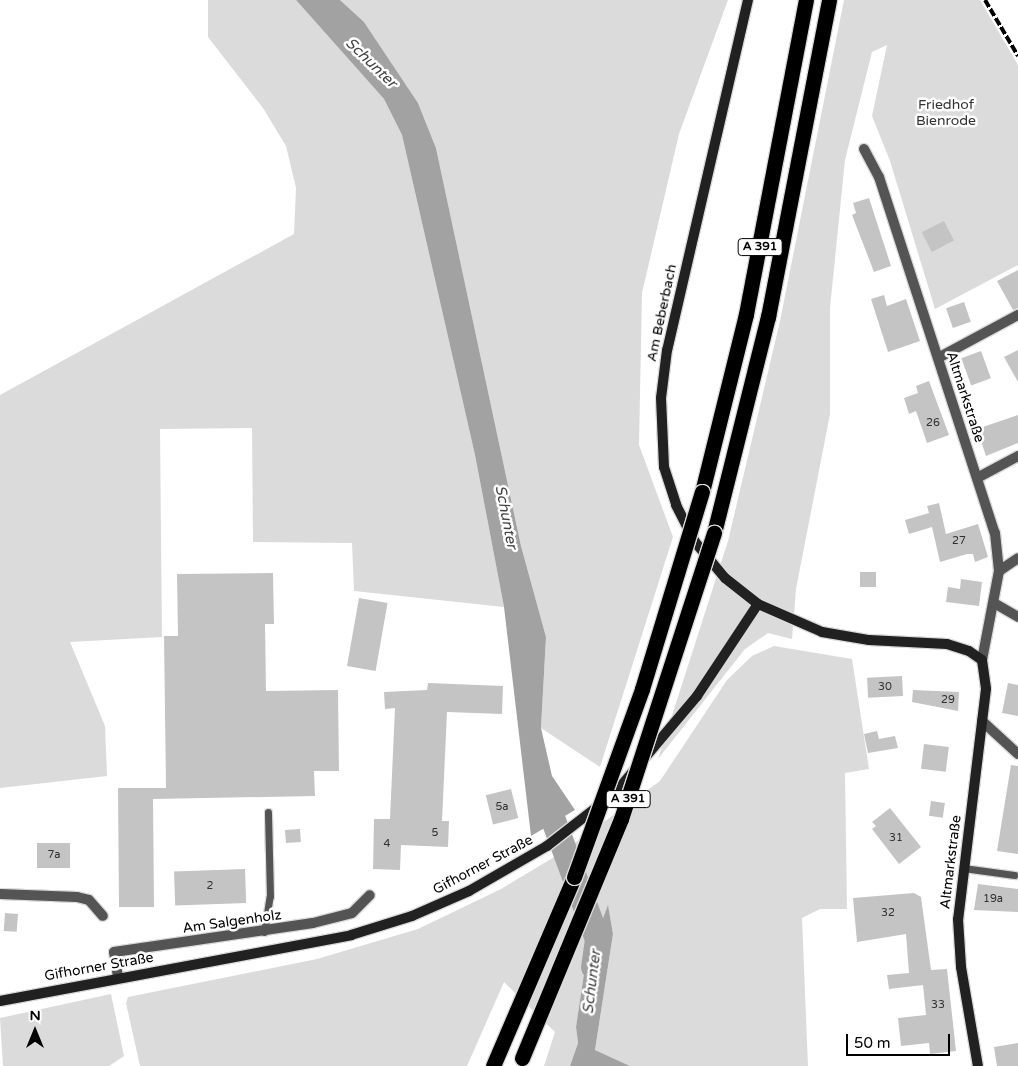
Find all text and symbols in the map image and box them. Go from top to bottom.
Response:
water label: Schunter [342,34,400,92]
park label: Friedhof Bienrode [916,97,976,130]
road number: A 391 [738,238,782,256]
street label: Am Beberbach [643,263,681,363]
street label: Altmarkstraße [942,349,988,445]
house number: 26 [926,416,940,430]
water label: Schunter [491,484,521,550]
house number: 27 [952,534,966,548]
house number: 30 [878,680,892,694]
house number: 29 [941,693,955,707]
road number: A 391 [606,790,650,809]
house number: 5a [495,800,509,814]
street label: Altmarkstraße [937,814,965,910]
house number: 5 [432,826,438,840]
house number: 31 [889,831,903,845]
street label: Gifhorner Straße [430,832,536,898]
house number: 4 [384,837,390,851]
house number: 7a [47,848,61,862]
house number: 2 [207,879,213,893]
house number: 19a [983,892,1003,906]
house number: 32 [881,906,895,920]
street label: Am Salgenholz [182,907,282,937]
street label: Gifhorner Straße [43,949,155,985]
water label: Schunter [579,949,605,1015]
house number: 33 [931,998,945,1012]
north arrow [10,1006,60,1056]
text: N [29,1007,41,1024]
scale bar [848,1024,952,1056]
text: 50 m [854,1034,891,1052]

